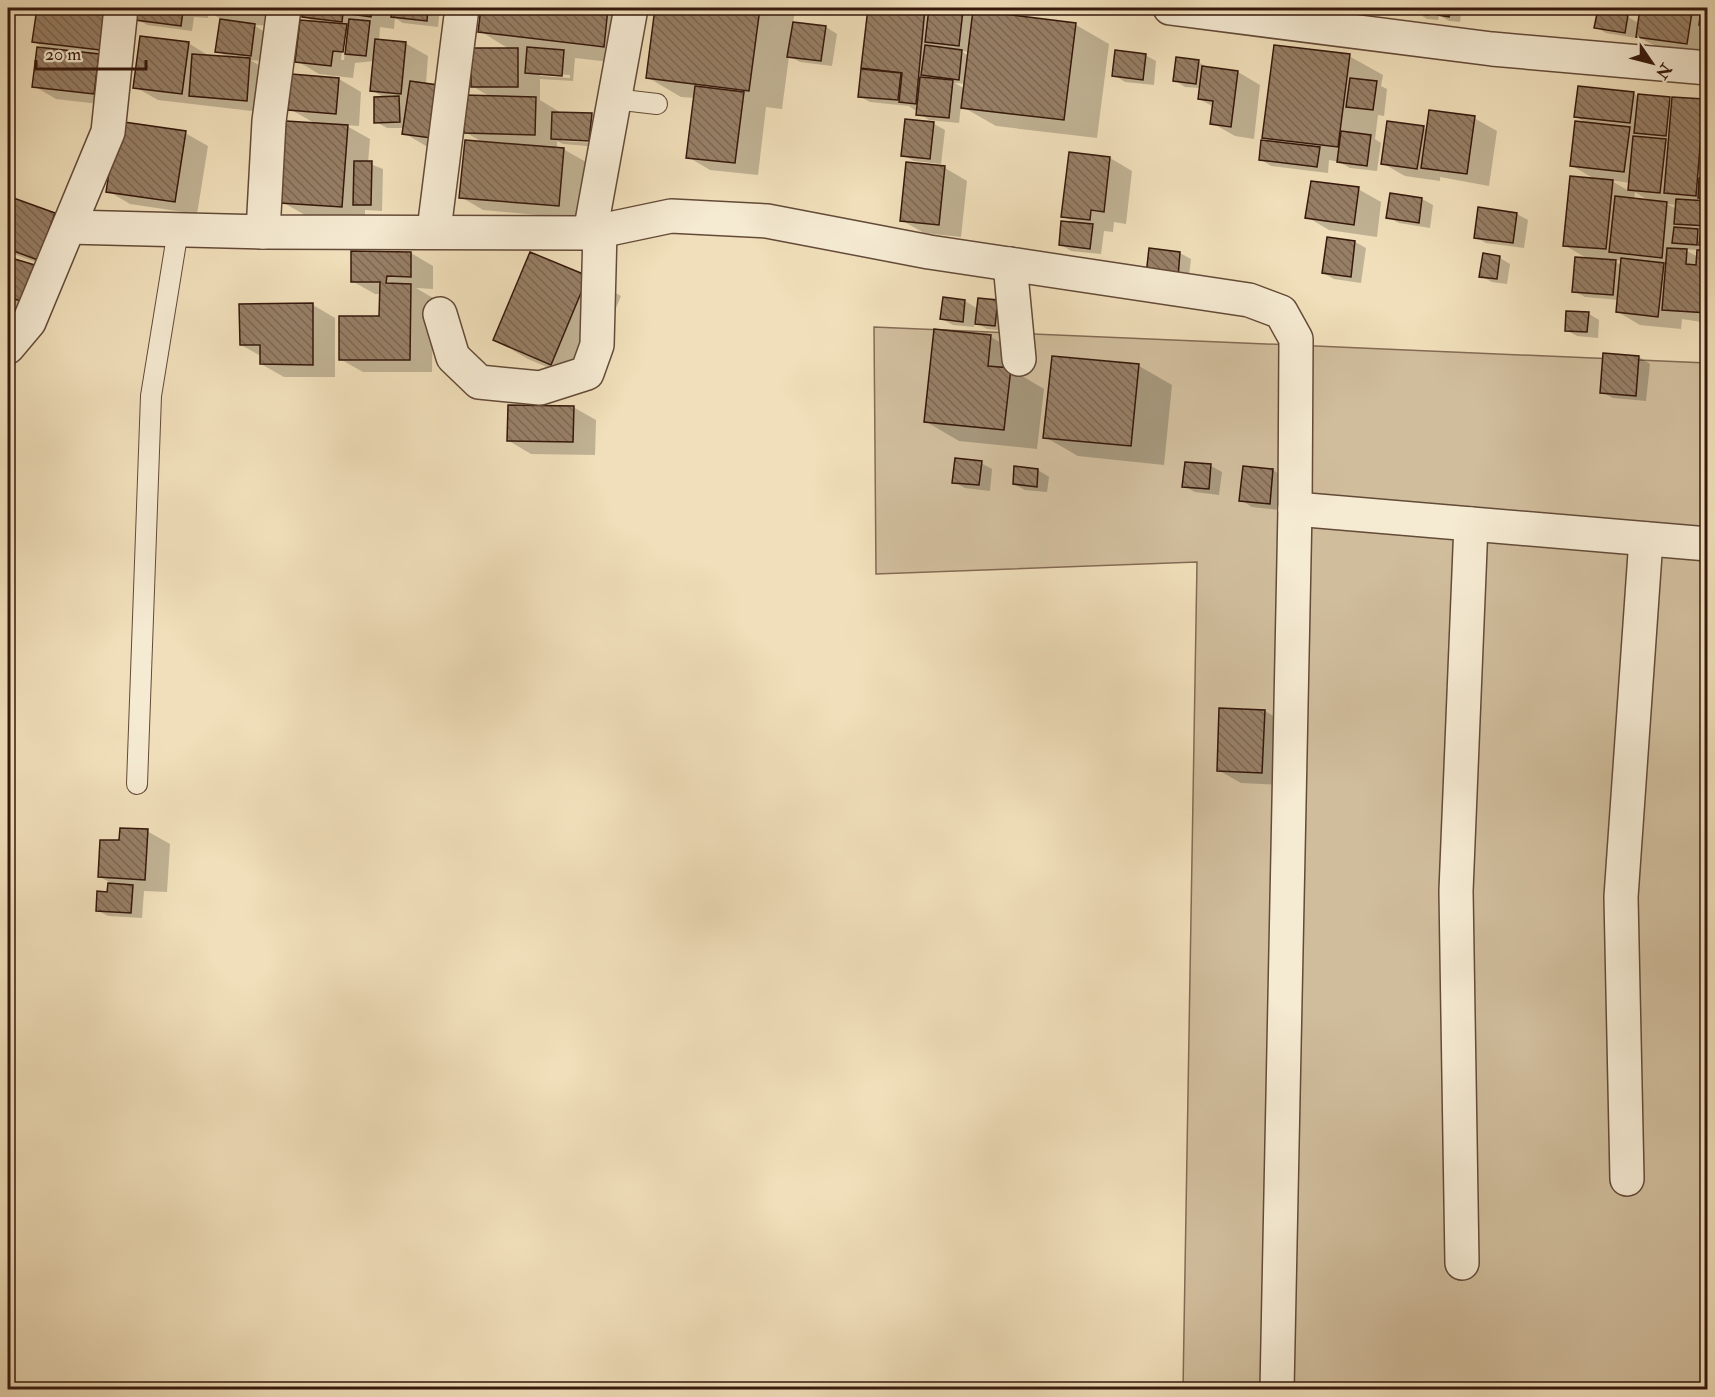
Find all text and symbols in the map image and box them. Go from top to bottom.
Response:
scale bar [36,33,146,71]
north arrow [1622,33,1682,93]
text: 20 m [45,43,81,66]
text: N [1651,59,1676,83]

